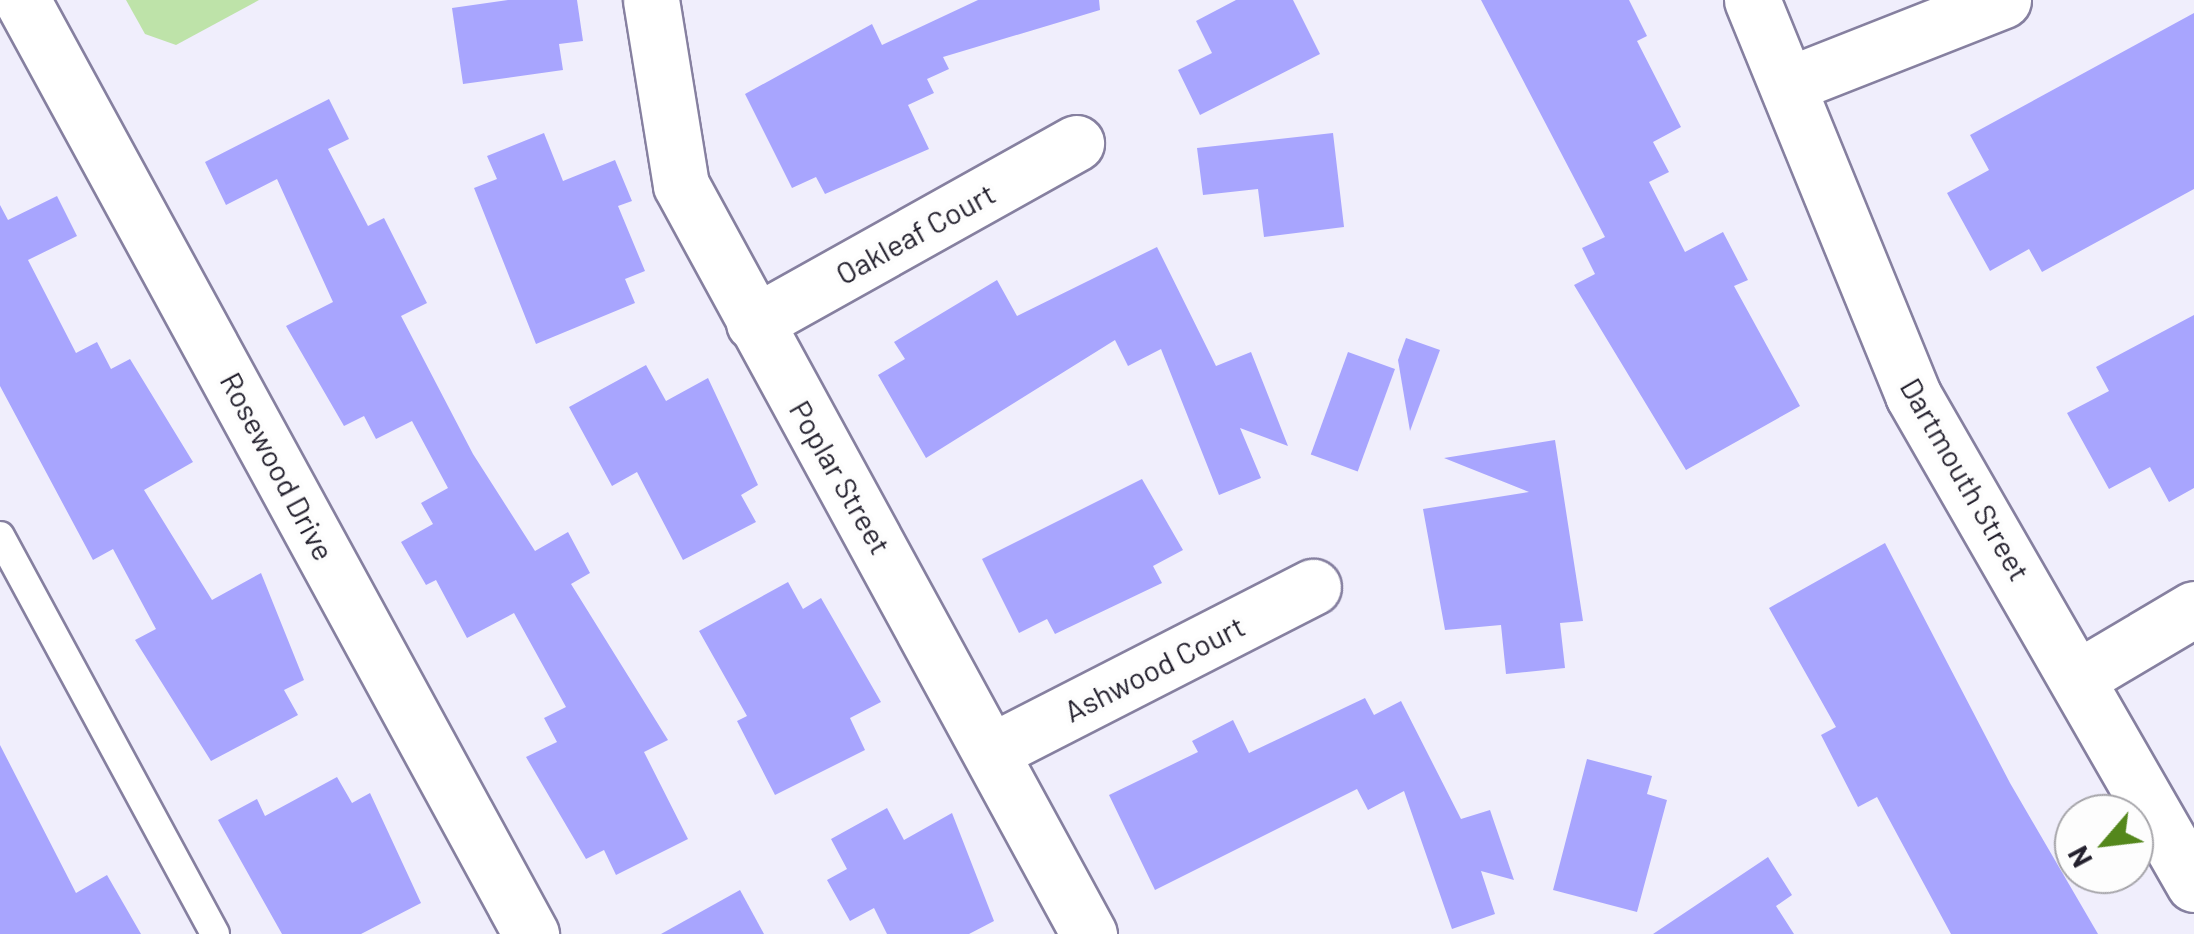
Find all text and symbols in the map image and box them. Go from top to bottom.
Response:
street label: Oakleaf Court [829,175,1001,291]
street label: Rosewood Drive [213,366,343,566]
street label: Dartmouth Street [1893,371,2039,587]
street label: Poplar Street [783,394,899,560]
street label: Ashwood Court [1058,607,1250,729]
north arrow [2054,794,2154,894]
text: N [2060,841,2099,873]

